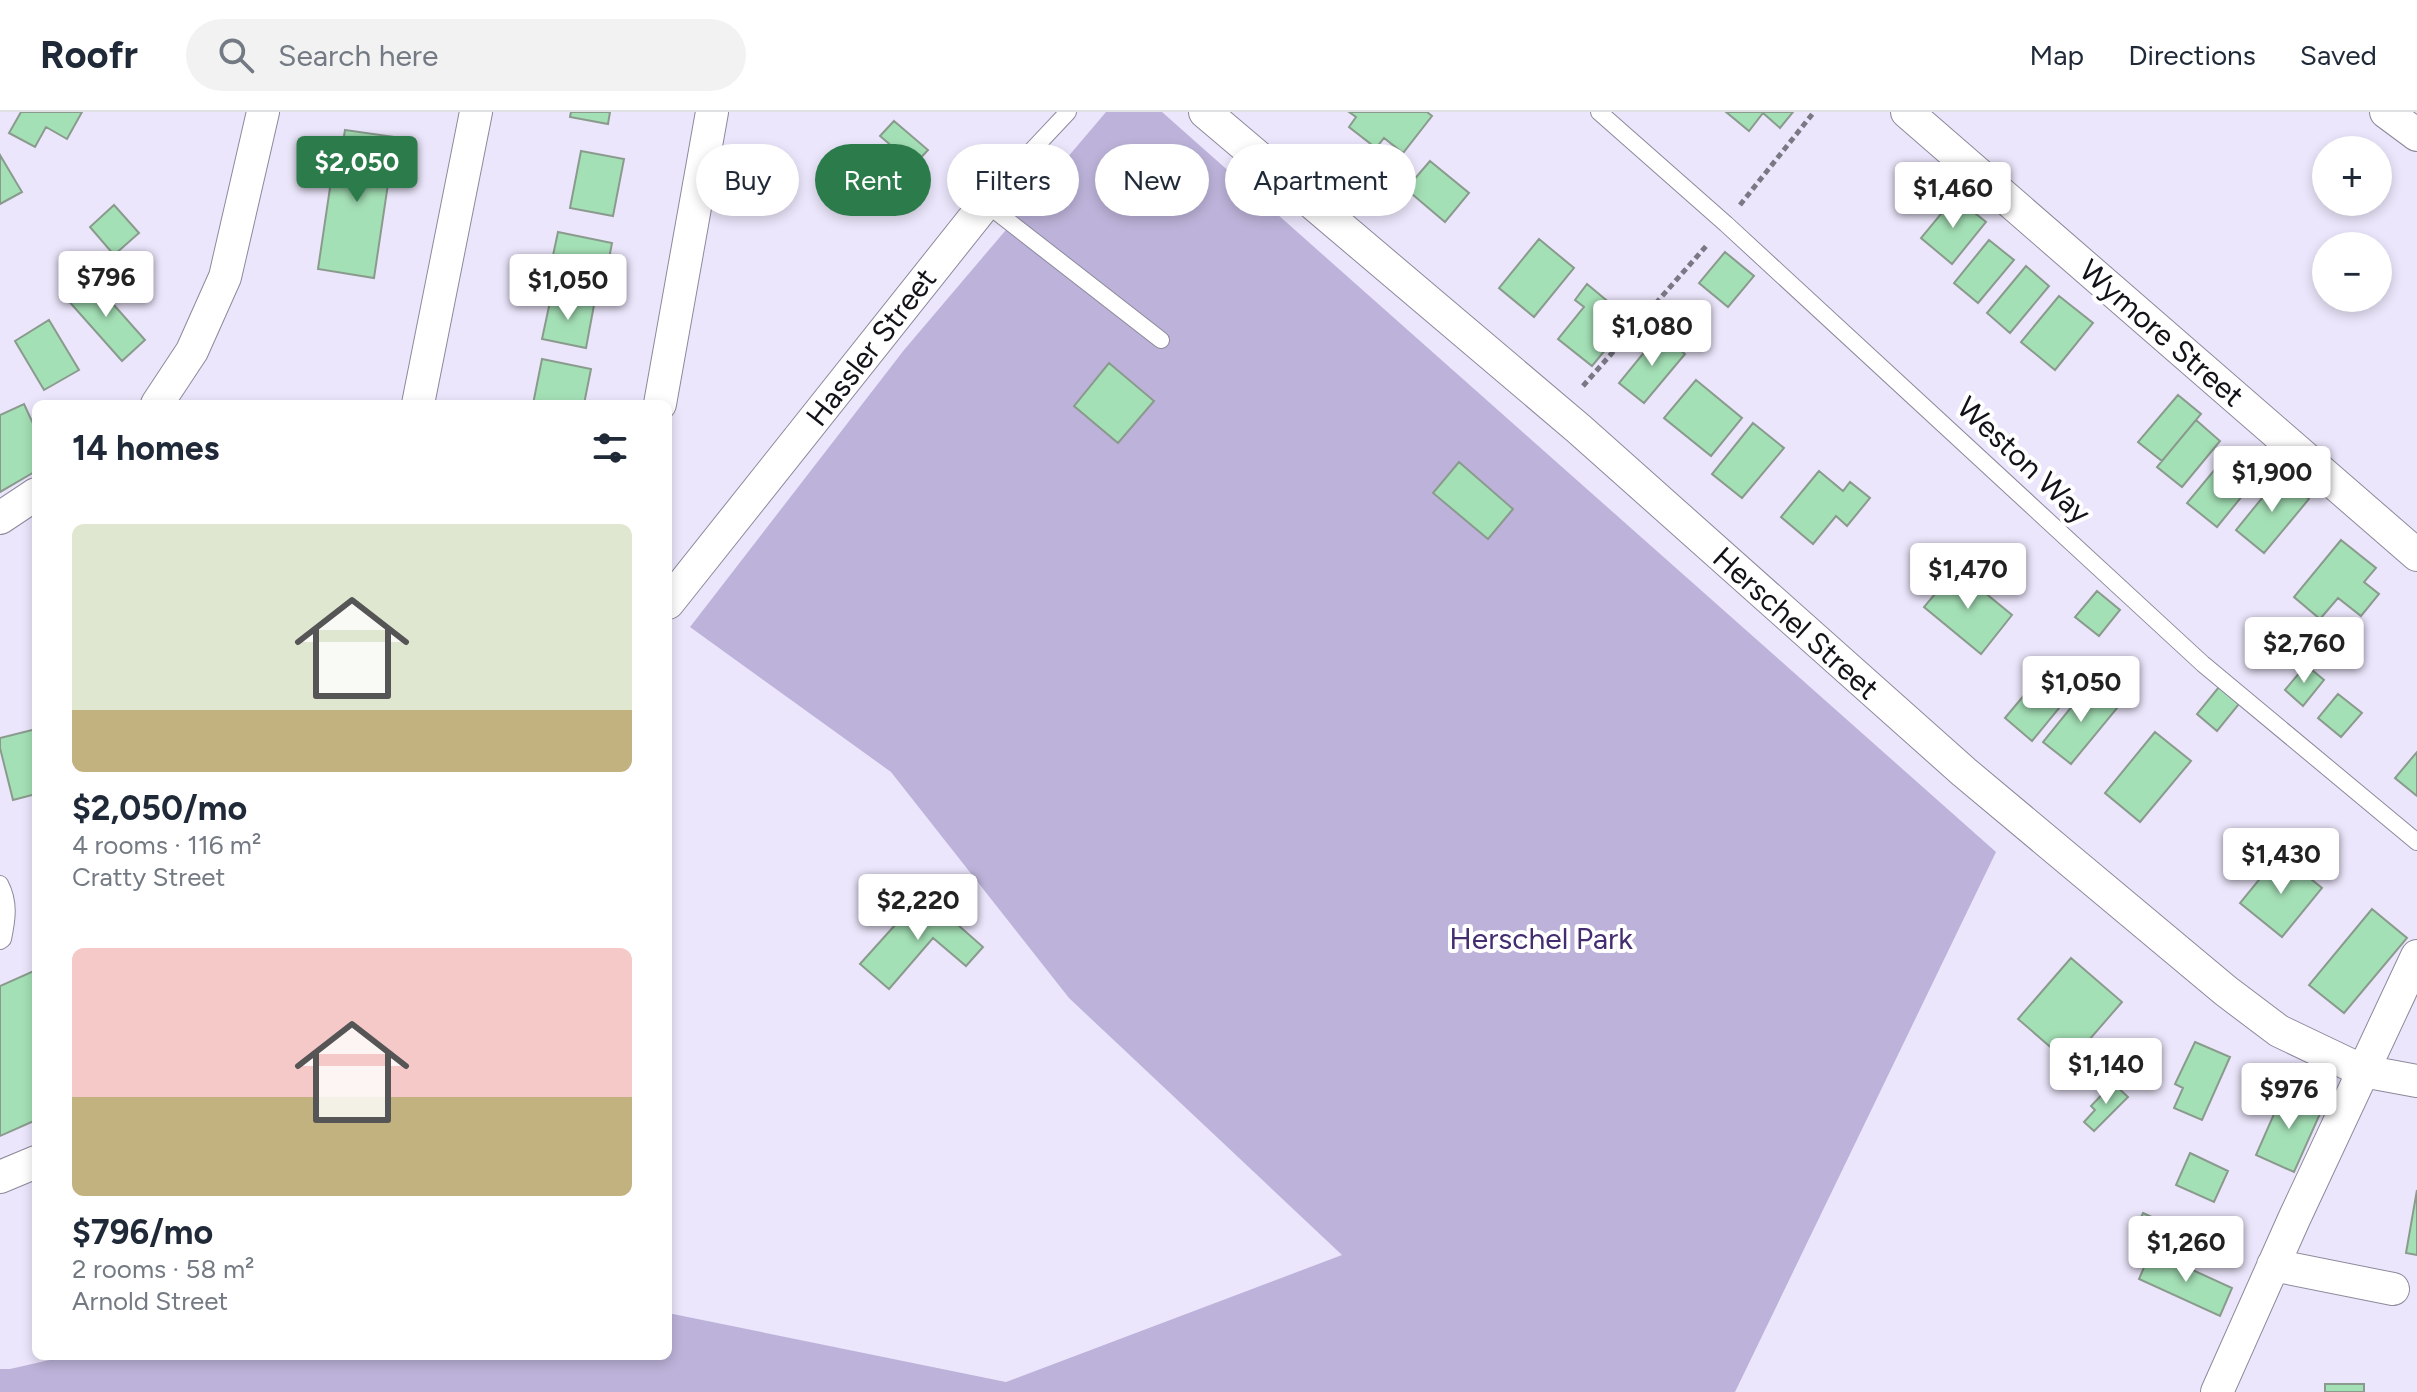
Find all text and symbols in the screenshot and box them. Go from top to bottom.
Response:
search box [186,19,746,91]
text: Roofr [40,32,138,78]
icon: search [214,33,258,77]
text: Search here [278,37,438,74]
text: Map [2030,38,2084,72]
text: Directions [2128,38,2256,72]
text: Saved [2300,38,2377,72]
pin: $2,050 [292,136,422,204]
map controls [2312,136,2392,312]
button: + [2312,136,2392,216]
chip: Buy [696,144,799,216]
chip: Rent [815,144,931,216]
chip: Filters [947,144,1079,216]
chip: New [1095,144,1209,216]
chip: Apartment [1225,144,1416,216]
text: $2,050 [315,146,399,178]
pin: $1,460 [1888,162,2018,230]
text: $1,460 [1913,172,1993,204]
button: − [2312,232,2392,312]
pin: $796 [59,251,153,319]
street label: Wymore Street [2072,252,2252,414]
pin: $1,050 [503,254,633,322]
text: $796 [76,261,136,293]
street label: Hassler Street [798,261,944,433]
text: $1,050 [528,264,608,296]
pin: $1,080 [1587,300,1717,368]
text: $1,080 [1611,310,1693,342]
street label: Weston Way [1950,389,2099,531]
icon: filters [588,426,632,470]
text: 14 homes [72,428,219,469]
pin: $1,900 [2207,446,2337,514]
text: $1,900 [2232,456,2312,488]
street label: Herschel Street [1705,539,1887,707]
pin: $1,470 [1903,543,2033,611]
text: $1,470 [1928,553,2008,585]
icon: home [280,576,424,720]
pin: $2,760 [2239,617,2369,685]
text: $2,760 [2263,627,2345,659]
pin: $1,050 [2016,656,2146,724]
text: $1,050 [2041,666,2121,698]
text: $2,050/mo [72,788,247,829]
pin: $1,430 [2216,828,2346,896]
text: 4 rooms · 116 m² [72,829,261,861]
text: $1,430 [2241,838,2321,870]
text: Cratty Street [72,861,225,893]
pin: $2,220 [853,874,983,942]
text: $2,220 [876,884,960,916]
park label: Herschel Park [1449,920,1633,957]
icon: home [280,1000,424,1144]
pin: $1,140 [2041,1038,2171,1106]
text: $1,140 [2068,1048,2144,1080]
pin: $976 [2242,1063,2336,1131]
text: $976 [2259,1073,2319,1105]
text: $796/mo [72,1212,213,1253]
pin: $1,260 [2121,1216,2251,1284]
text: $1,260 [2146,1226,2226,1258]
text: 2 rooms · 58 m² [72,1253,254,1285]
text: Arnold Street [72,1285,228,1317]

